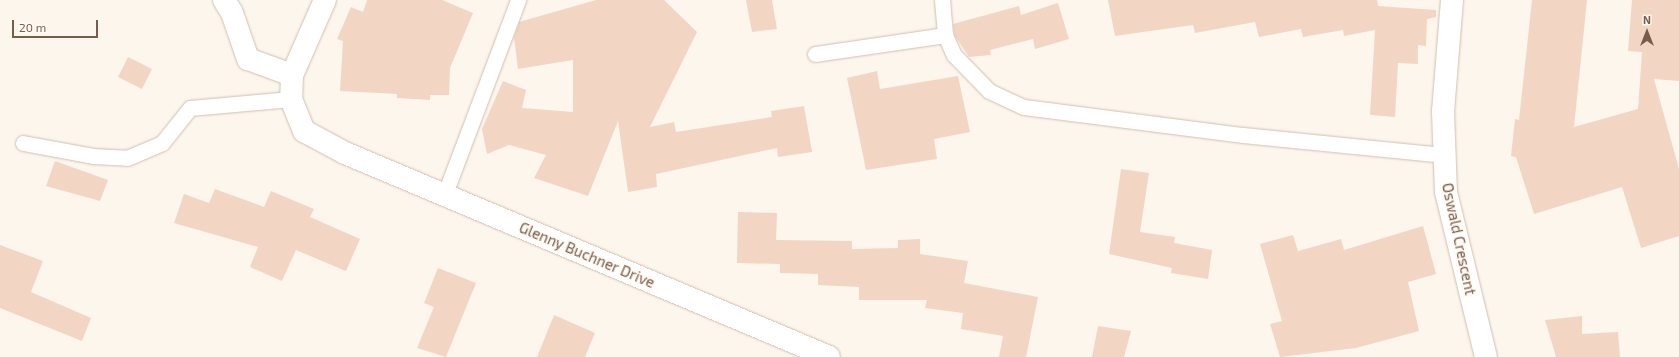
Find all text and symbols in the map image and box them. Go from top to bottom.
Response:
scale bar [14,12,100,38]
north arrow [1627,12,1667,52]
text: N [1643,13,1651,26]
text: 20 m [19,20,46,34]
street label: Oswald Crescent [1438,181,1480,297]
street label: Glenny Buchner Drive [516,218,658,292]

